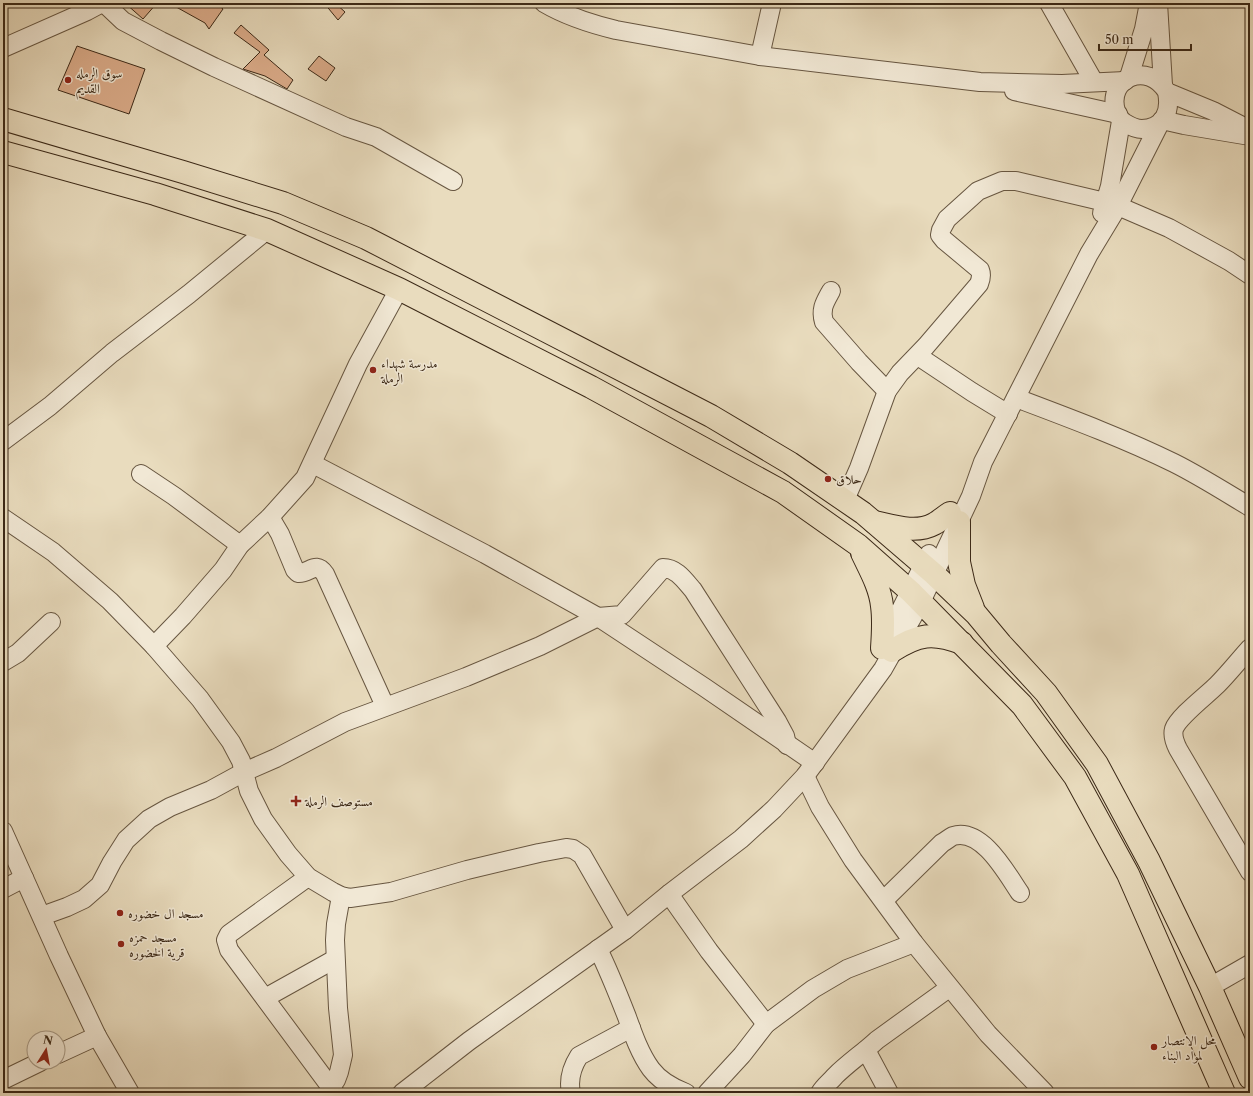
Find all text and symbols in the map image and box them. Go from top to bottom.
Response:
scale bar [1099,26,1191,52]
text: 50 m [1105,32,1134,47]
place label: سوق الرمله القديم [76,65,122,100]
marker: سوق الرمله القديم [63,75,73,85]
place label: مدرسة شهداء الرملة [380,355,438,386]
marker: مدرسة شهداء الرملة [368,365,378,375]
place label: حلاق [836,471,862,487]
marker: حلاق [823,474,833,484]
place label: مستوصف الرملة [304,793,373,810]
marker: مستوصف الرملة [290,795,302,807]
place label: مسجد ال خضوره [128,905,203,922]
marker: مسجد ال خضوره [115,908,125,918]
place label: مسجد حمزه قرية الخضوره [129,929,185,961]
marker: مسجد حمزه قرية الخضوره [116,939,126,949]
north arrow [26,1030,66,1070]
text: N [42,1032,54,1048]
place label: محل الانتصار لمواد البناء [1160,1032,1216,1064]
marker: محل الانتصار لمواد البناء [1149,1042,1159,1052]

